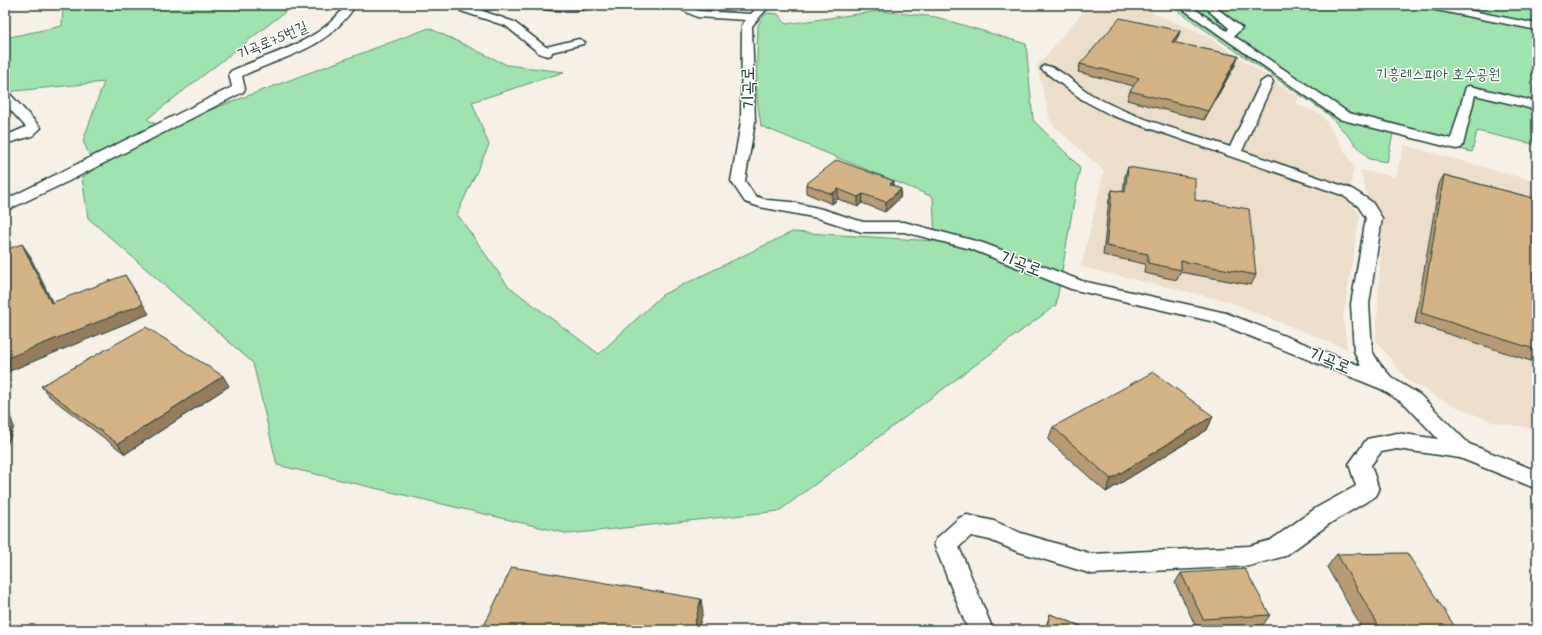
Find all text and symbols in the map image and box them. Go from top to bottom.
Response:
street label: 기곡로75번길 [234,16,311,66]
park label: 기흥레스피아 호수공원 [1376,64,1500,86]
street label: 기곡로 [737,66,763,110]
street label: 기곡로 [995,245,1045,285]
street label: 기곡로 [1304,342,1354,382]

